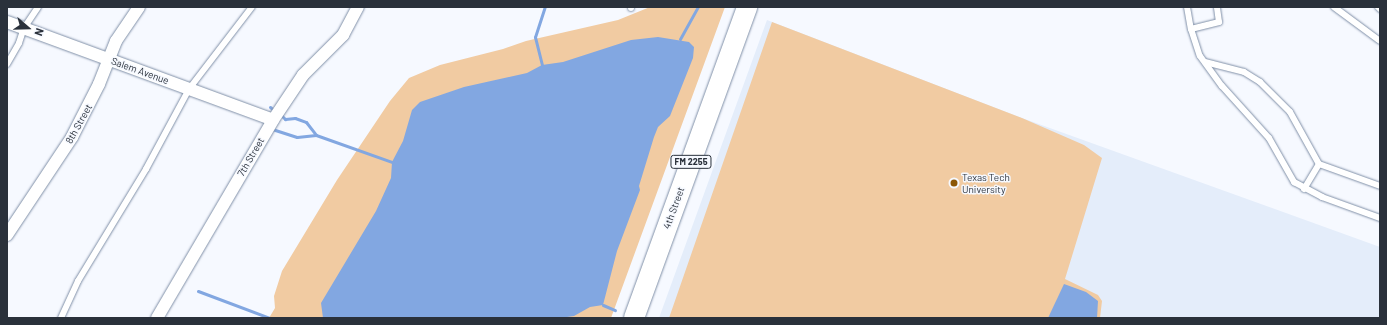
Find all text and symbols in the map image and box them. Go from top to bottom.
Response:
north arrow [8,8,48,48]
text: N [32,27,47,38]
street label: Salem Avenue [109,55,171,87]
street label: 8th Street [63,102,95,146]
street label: 7th Street [235,135,267,179]
road number: FM 2255 [670,155,712,169]
place label: Texas Tech University [962,171,1010,194]
marker: Texas Tech University [949,178,959,188]
street label: 4th Street [661,185,687,231]

